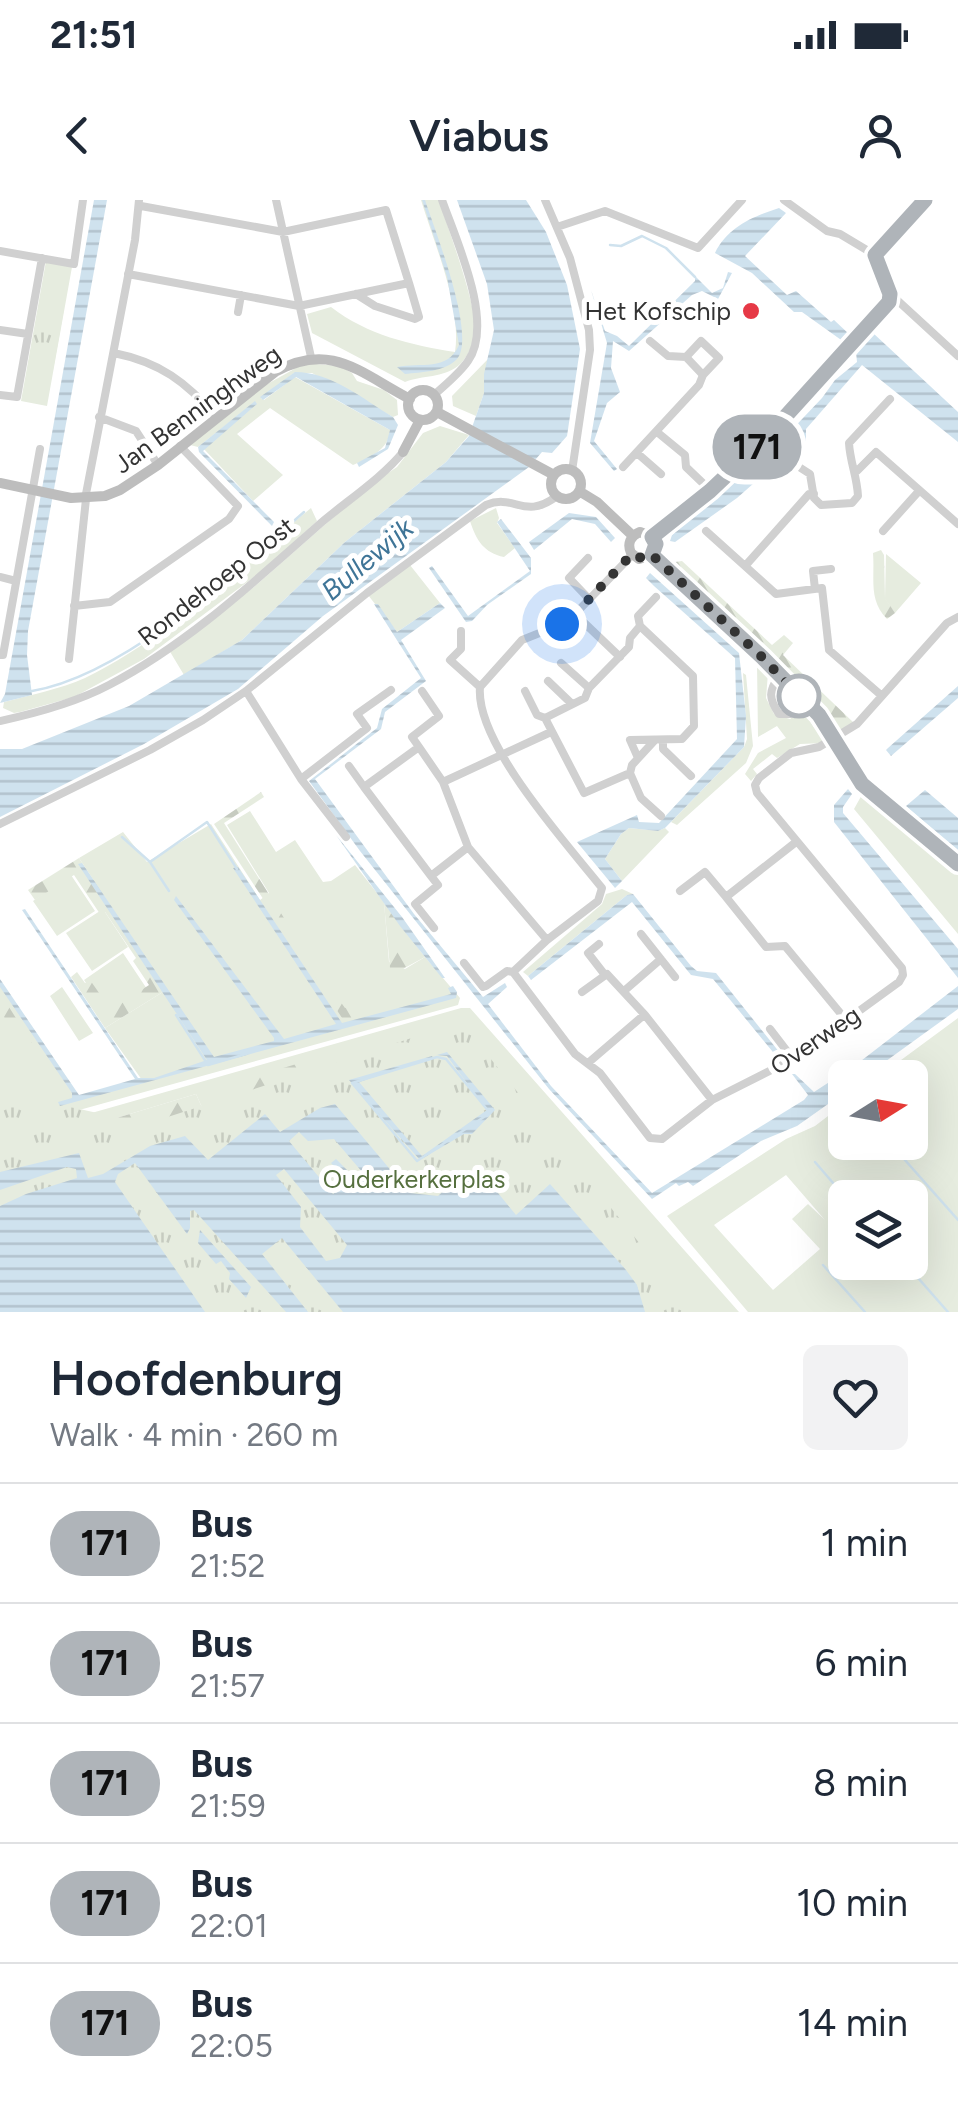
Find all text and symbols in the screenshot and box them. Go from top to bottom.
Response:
text: 21:51 [50,12,138,58]
icon: back [50,108,105,163]
text: Viabus [409,108,549,162]
icon: person [853,108,908,163]
place label: Het Kofschip [584,296,731,326]
marker: Het Kofschip [740,300,762,322]
street label: Jan Benninghweg [108,339,286,479]
line badge: 171 [700,414,814,480]
text: 171 [732,426,782,468]
water label: Bullewijk [314,510,421,607]
street label: Rondehoep Oost [132,511,300,651]
your location [537,599,587,649]
unlabelled marker [778,675,820,717]
street label: Overweg [764,999,866,1081]
north arrow [828,1060,928,1160]
map controls [828,1060,928,1280]
park label: Ouderkerkerplas [323,1164,505,1194]
button: layers [828,1180,928,1280]
button: heart [803,1345,908,1450]
text: Hoofdenburg [50,1349,343,1407]
text: Walk · 4 min · 260 m [50,1416,338,1454]
text: Bus [190,1501,253,1547]
text: 1 min [821,1520,908,1566]
text: 171 [80,1522,130,1564]
text: 21:52 [190,1547,266,1585]
text: Bus [190,1621,253,1667]
text: 6 min [815,1640,908,1686]
text: 171 [80,1642,130,1684]
text: 21:57 [190,1667,265,1705]
text: Bus [190,1741,253,1787]
text: 8 min [813,1760,908,1806]
text: 171 [80,1762,130,1804]
text: 21:59 [190,1787,266,1825]
text: Bus [190,1861,253,1907]
text: 10 min [796,1880,908,1926]
text: 171 [80,1882,130,1924]
text: 22:01 [190,1907,268,1945]
text: Bus [190,1981,253,2027]
text: 14 min [797,2000,908,2046]
text: 171 [80,2002,130,2044]
text: 22:05 [190,2027,273,2065]

